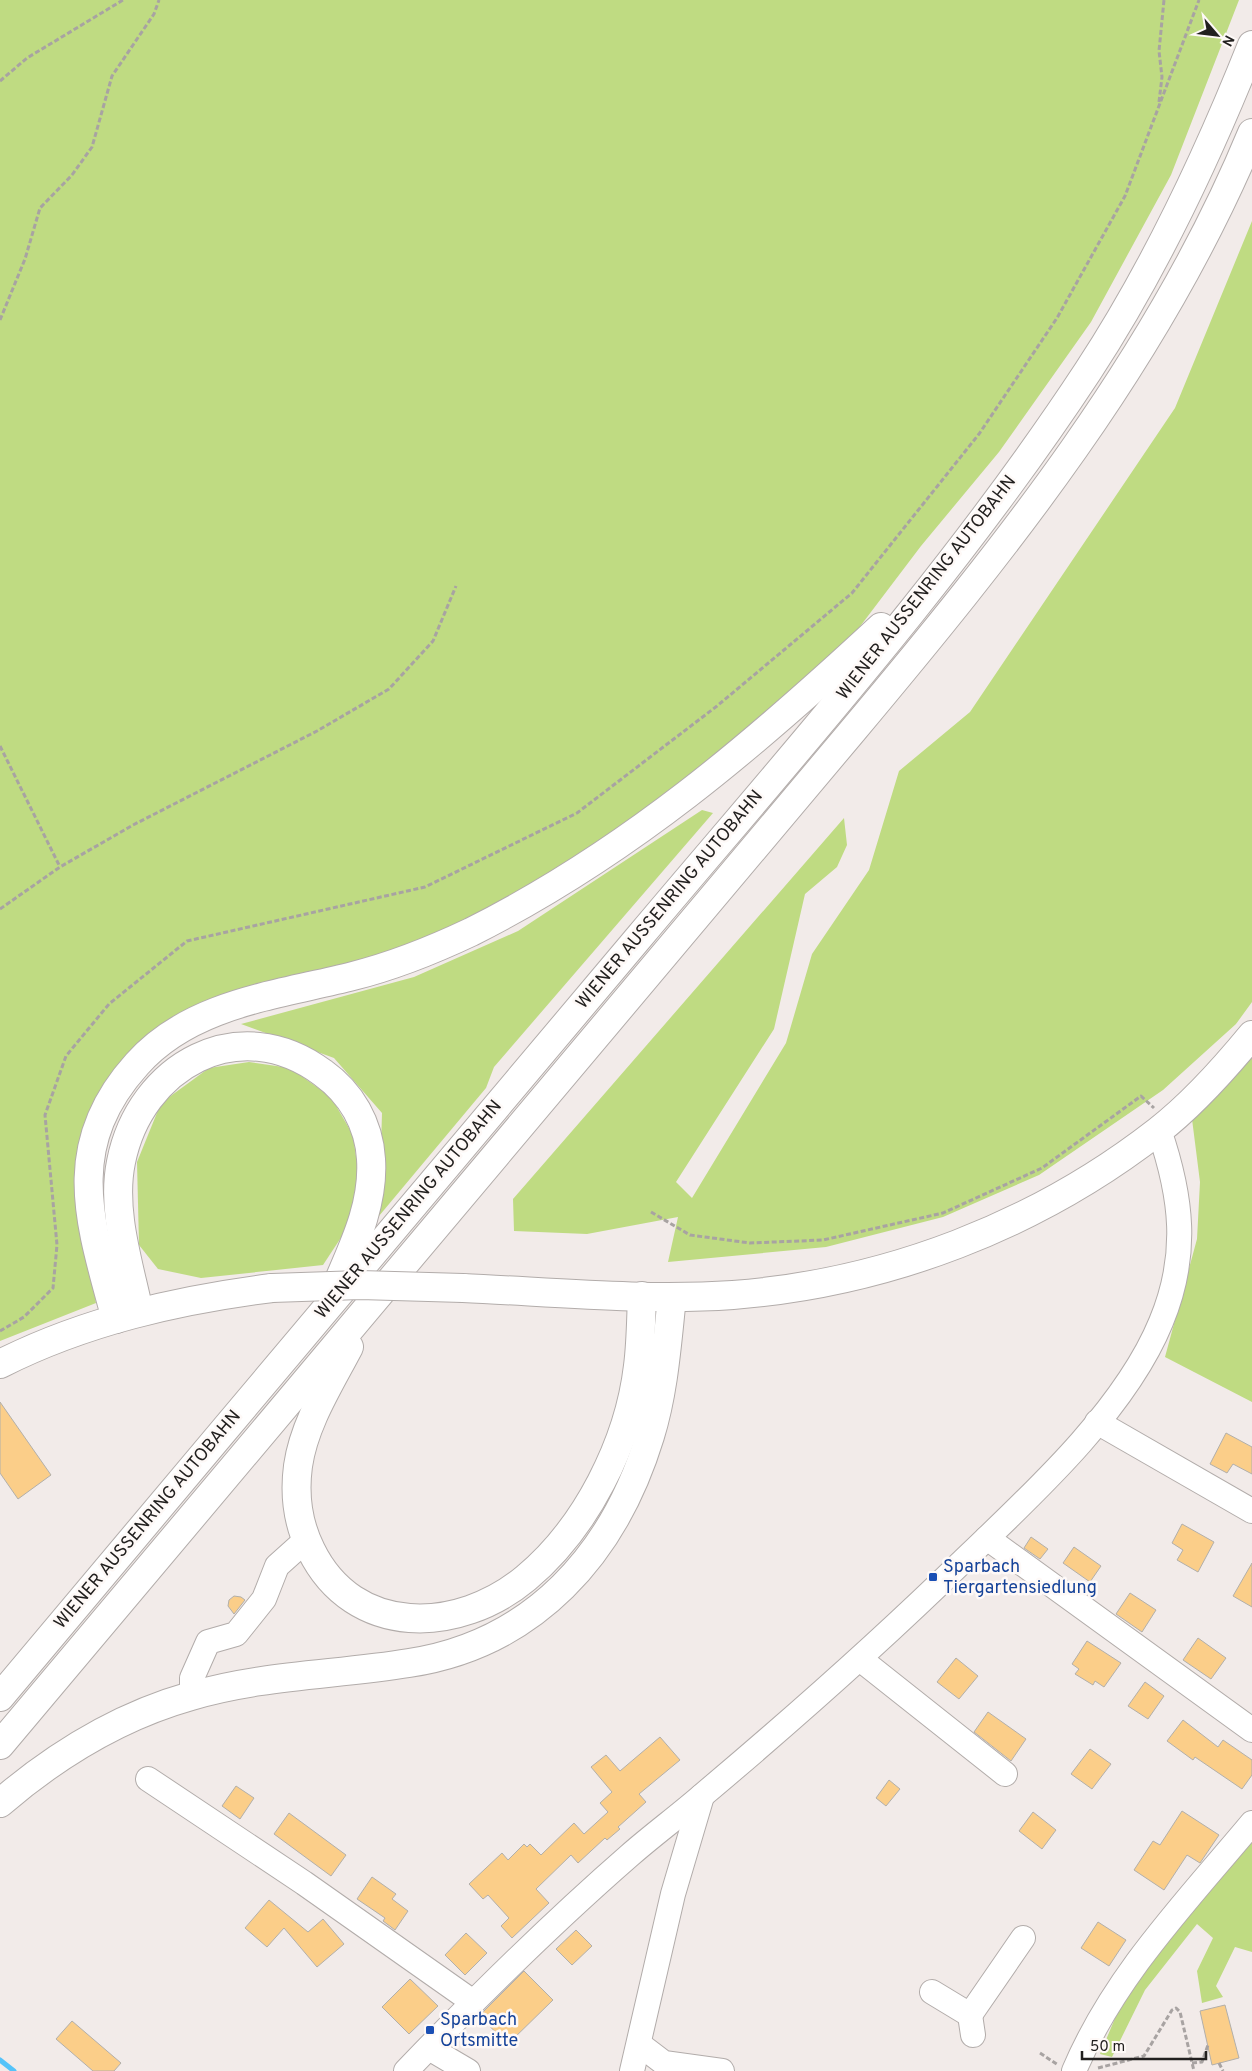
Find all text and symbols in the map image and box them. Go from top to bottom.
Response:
north arrow [1192,10,1242,60]
text: N [1217,32,1237,49]
street label: WIENER AUSSENRING AUTOBAHN [832,471,1022,705]
street label: WIENER AUSSENRING AUTOBAHN [572,786,768,1014]
street label: WIENER AUSSENRING AUTOBAHN [311,1096,507,1324]
street label: WIENER AUSSENRING AUTOBAHN [50,1406,246,1634]
place label: Sparbach Tiergartensiedlung [943,1556,1097,1600]
marker: Sparbach Tiergartensiedlung [927,1571,939,1583]
place label: Sparbach Ortsmitte [440,2009,518,2053]
marker: Sparbach Ortsmitte [424,2024,436,2036]
scale bar [1082,2028,1206,2060]
text: 50 m [1090,2038,1125,2057]

